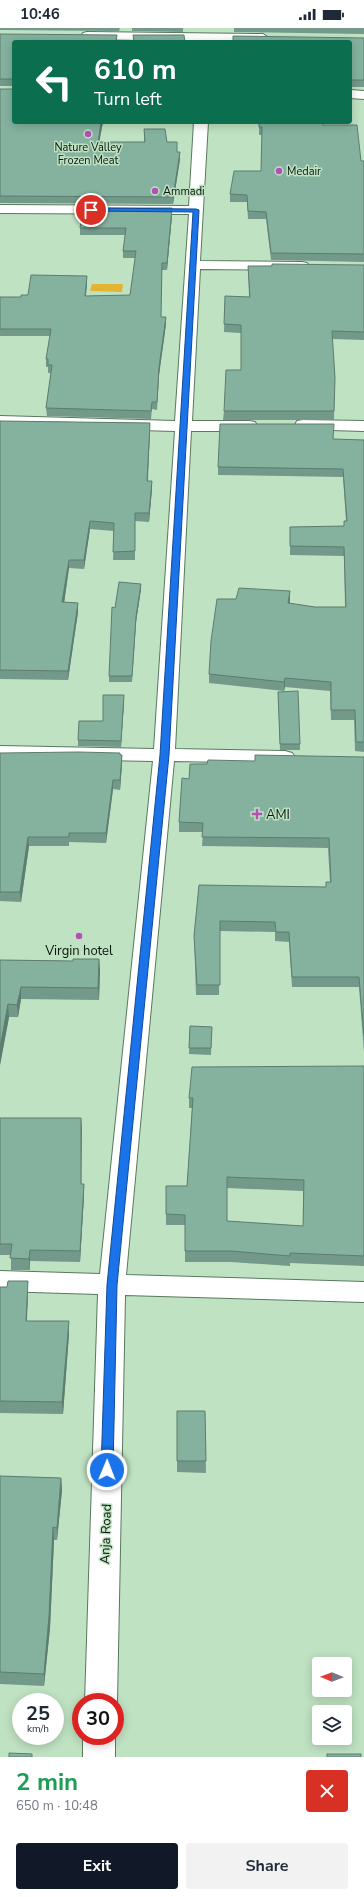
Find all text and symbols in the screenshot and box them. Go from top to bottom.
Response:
text: 10:46 [20,4,60,24]
text: 610 m [94,51,177,89]
icon: left [28,56,80,108]
text: Turn left [94,87,162,111]
marker: Nature Valley Frozen Meat [83,129,93,139]
place label: Nature Valley Frozen Meat [54,140,122,168]
place label: Medair [287,164,321,179]
marker: Medair [274,166,284,176]
place label: Ammadi [163,184,205,199]
marker: Ammadi [150,186,160,196]
pin [74,193,108,227]
icon: arrive [80,199,102,221]
place label: AMI [266,806,290,824]
marker: AMI [251,808,263,820]
marker: Virgin hotel [74,931,84,941]
place label: Virgin hotel [44,942,113,960]
position arrow [86,1449,128,1491]
street label: Anja Road [96,1504,116,1565]
north arrow [312,1657,352,1697]
map controls [312,1657,352,1745]
speed limit sign: 30 [72,1693,124,1745]
text: 25 [26,1700,50,1727]
button: layers [312,1705,352,1745]
text: km/h [27,1722,49,1736]
text: 2 min [16,1766,78,1798]
button: close [306,1770,348,1812]
text: 650 m · 10:48 [16,1797,98,1815]
button: Exit [16,1843,178,1889]
button: Share [186,1843,348,1889]

